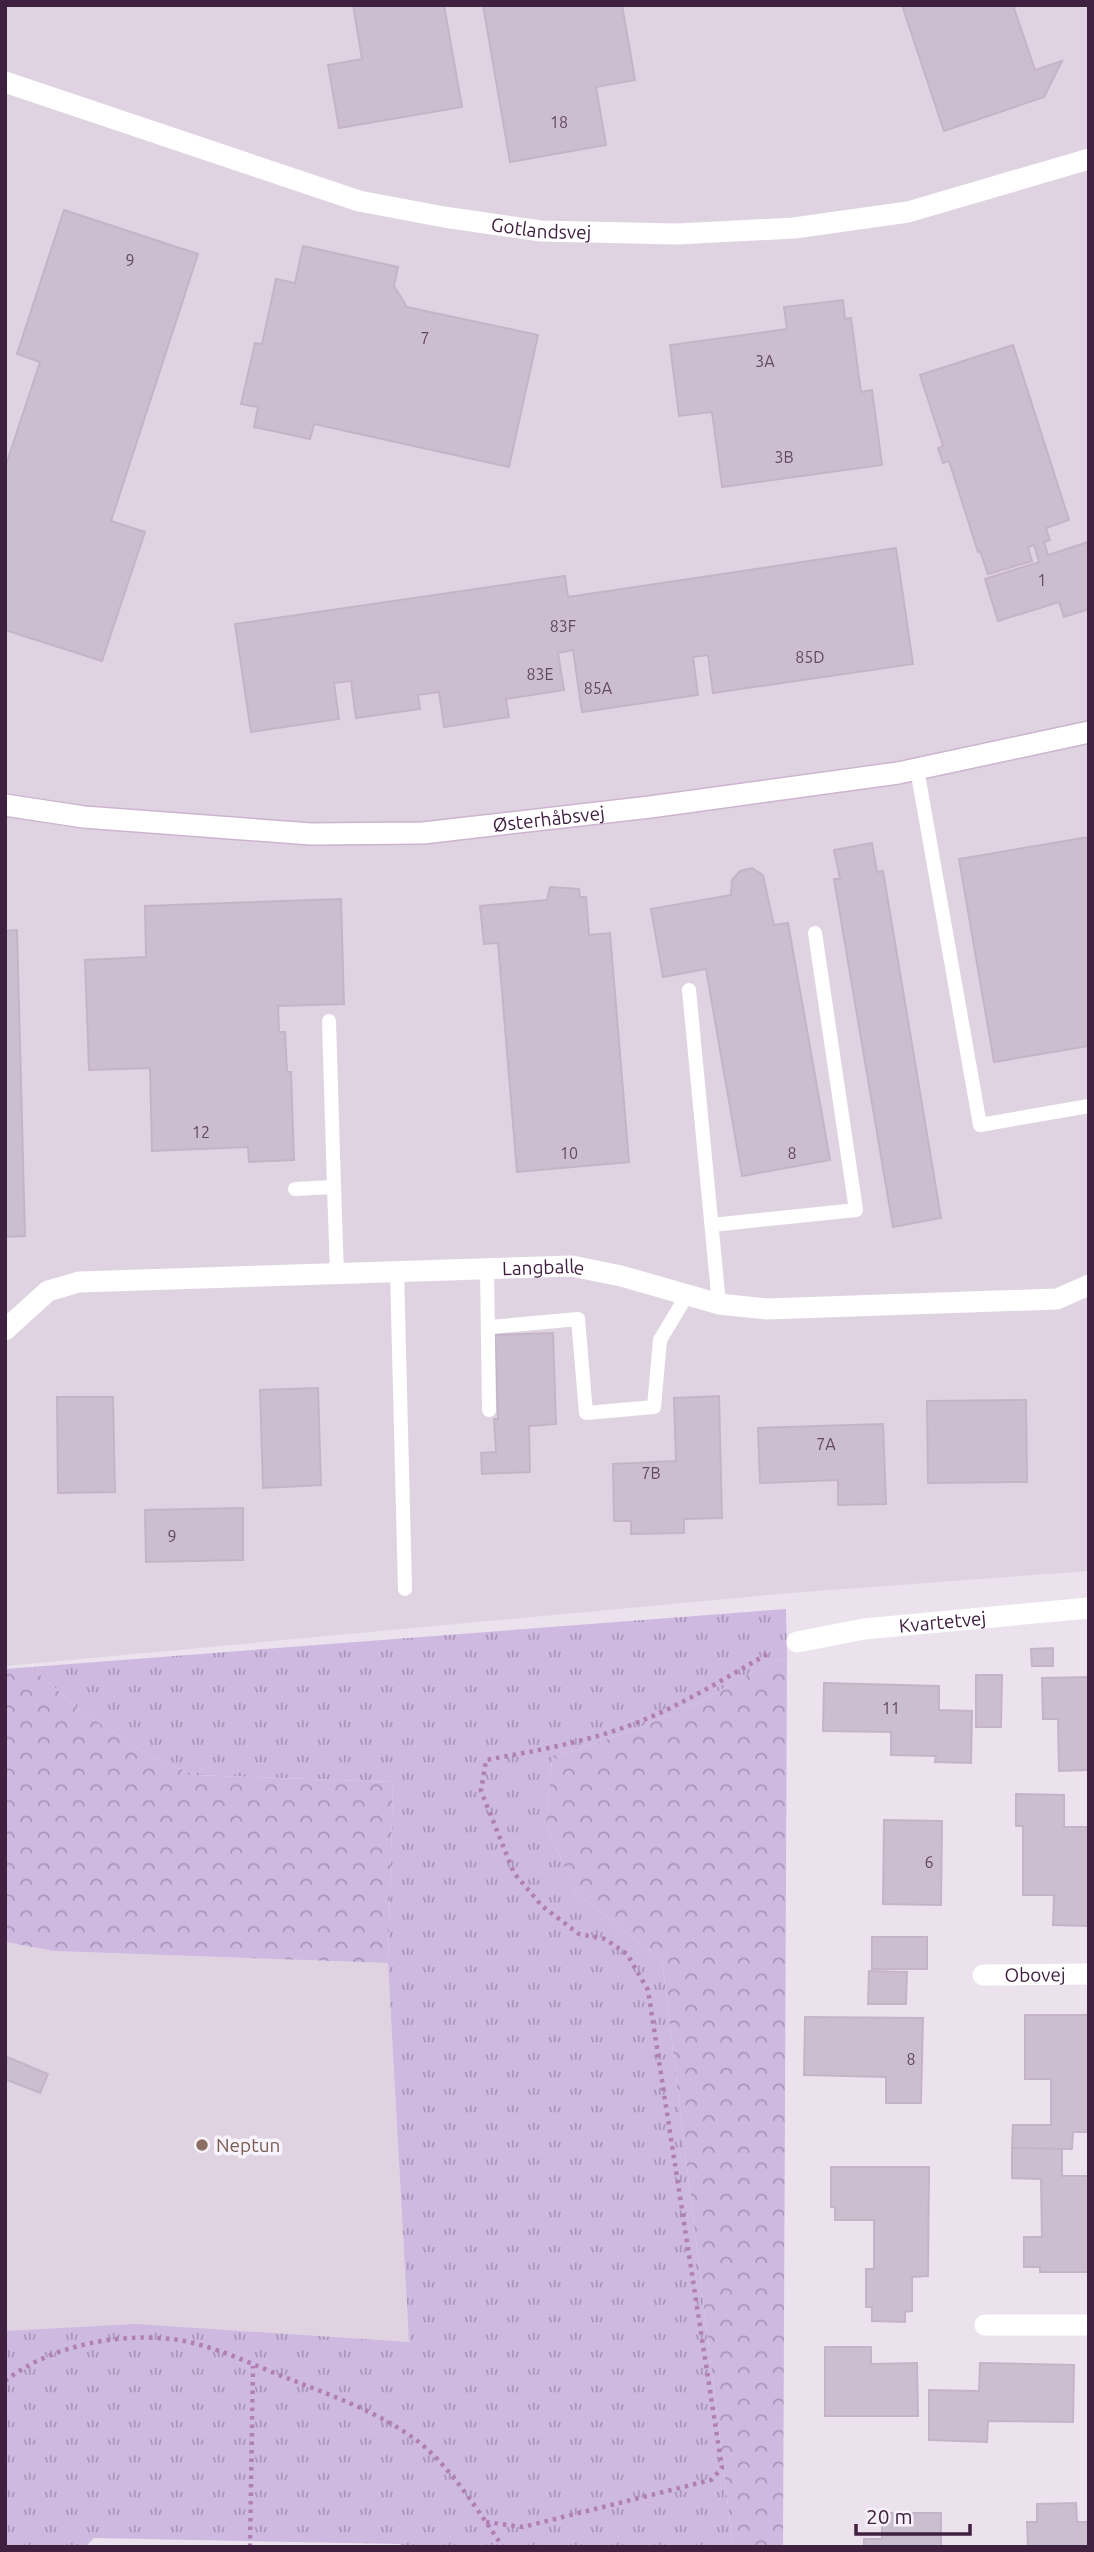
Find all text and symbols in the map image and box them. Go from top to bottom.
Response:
house number: 18 [550,113,568,131]
street label: Gotlandsvej [490,213,592,243]
house number: 9 [125,251,135,269]
house number: 7 [420,329,430,347]
house number: 3A [755,352,775,370]
house number: 3B [774,448,794,466]
house number: 1 [1037,571,1047,589]
house number: 83F [550,617,576,635]
house number: 85D [795,648,825,666]
house number: 83E [526,665,554,683]
house number: 85A [584,679,613,697]
street label: Østerhåbsvej [491,801,606,836]
house number: 12 [192,1123,210,1141]
house number: 10 [560,1144,578,1162]
house number: 8 [787,1144,797,1162]
street label: Langballe [502,1255,587,1279]
house number: 7A [816,1435,836,1453]
house number: 7B [641,1464,661,1482]
house number: 9 [167,1527,177,1545]
street label: Kvartetvej [898,1607,987,1637]
house number: 11 [882,1699,900,1717]
house number: 6 [924,1853,934,1871]
street label: Obovej [1004,1963,1066,1986]
house number: 8 [906,2050,916,2068]
place label: Neptun [216,2134,280,2156]
marker: Neptun [194,2137,210,2153]
scale bar [856,2492,970,2536]
text: 20 m [866,2504,913,2528]

